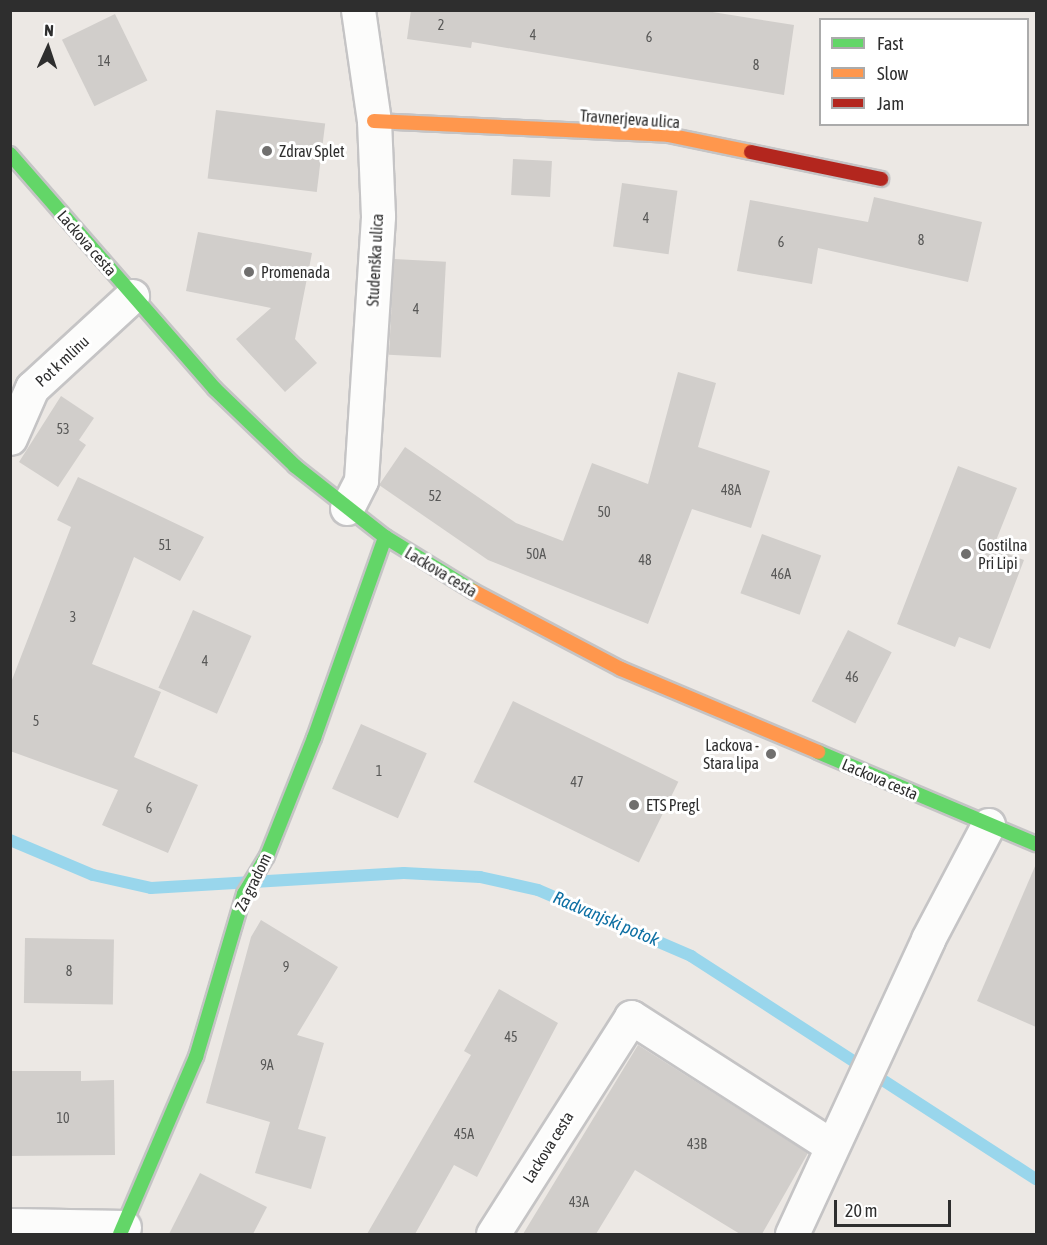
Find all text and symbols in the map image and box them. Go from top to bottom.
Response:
house number: 2 [438,17,444,33]
north arrow [18,18,78,78]
legend [819,18,1029,126]
text: N [44,21,54,39]
house number: 4 [530,27,536,43]
house number: 6 [646,29,652,45]
text: Fast [877,33,904,54]
house number: 14 [97,53,111,69]
house number: 8 [753,57,759,73]
text: Slow [877,63,908,84]
text: Jam [877,93,904,114]
street label: Travnerjeva ulica [579,106,681,132]
place label: Zdrav Splet [279,141,345,161]
marker: Zdrav Splet [260,144,274,158]
street label: Lackova cesta [53,206,121,280]
house number: 4 [643,210,649,226]
street label: Studenška ulica [363,213,387,307]
house number: 8 [918,232,924,248]
house number: 6 [778,234,784,250]
place label: Promenada [261,262,330,282]
marker: Promenada [242,265,256,279]
house number: 4 [413,301,419,317]
street label: Pot k mlinu [31,331,93,391]
house number: 53 [56,421,70,437]
house number: 48A [721,482,741,498]
house number: 52 [428,488,442,504]
house number: 50 [597,504,611,520]
place label: Gostilna Pri Lipi [978,535,1027,573]
house number: 51 [158,537,172,553]
street label: Lackova cesta [402,543,480,601]
house number: 50A [526,546,546,562]
marker: Gostilna Pri Lipi [959,547,973,561]
house number: 48 [638,552,652,568]
house number: 46A [771,566,791,582]
house number: 3 [70,609,76,625]
house number: 4 [202,653,208,669]
house number: 46 [845,669,859,685]
house number: 5 [33,713,39,729]
place label: Lackova - Stara lipa [703,735,759,773]
marker: Lackova - Stara lipa [764,747,778,761]
street label: Lackova cesta [839,754,921,804]
house number: 1 [376,763,382,779]
house number: 47 [570,774,584,790]
place label: ETS Pregl [646,795,700,815]
marker: ETS Pregl [627,798,641,812]
house number: 6 [146,800,152,816]
street label: Za gradom [231,850,275,914]
water label: Radvanjski potok [550,887,662,951]
house number: 9 [283,959,289,975]
house number: 8 [66,963,72,979]
house number: 45 [504,1029,518,1045]
house number: 9A [260,1057,274,1073]
street label: Lackova cesta [519,1108,577,1186]
house number: 10 [56,1110,70,1126]
house number: 45A [454,1126,474,1142]
house number: 43B [687,1136,707,1152]
scale bar [837,1188,954,1226]
house number: 43A [569,1194,589,1210]
text: 20 m [845,1200,877,1221]

